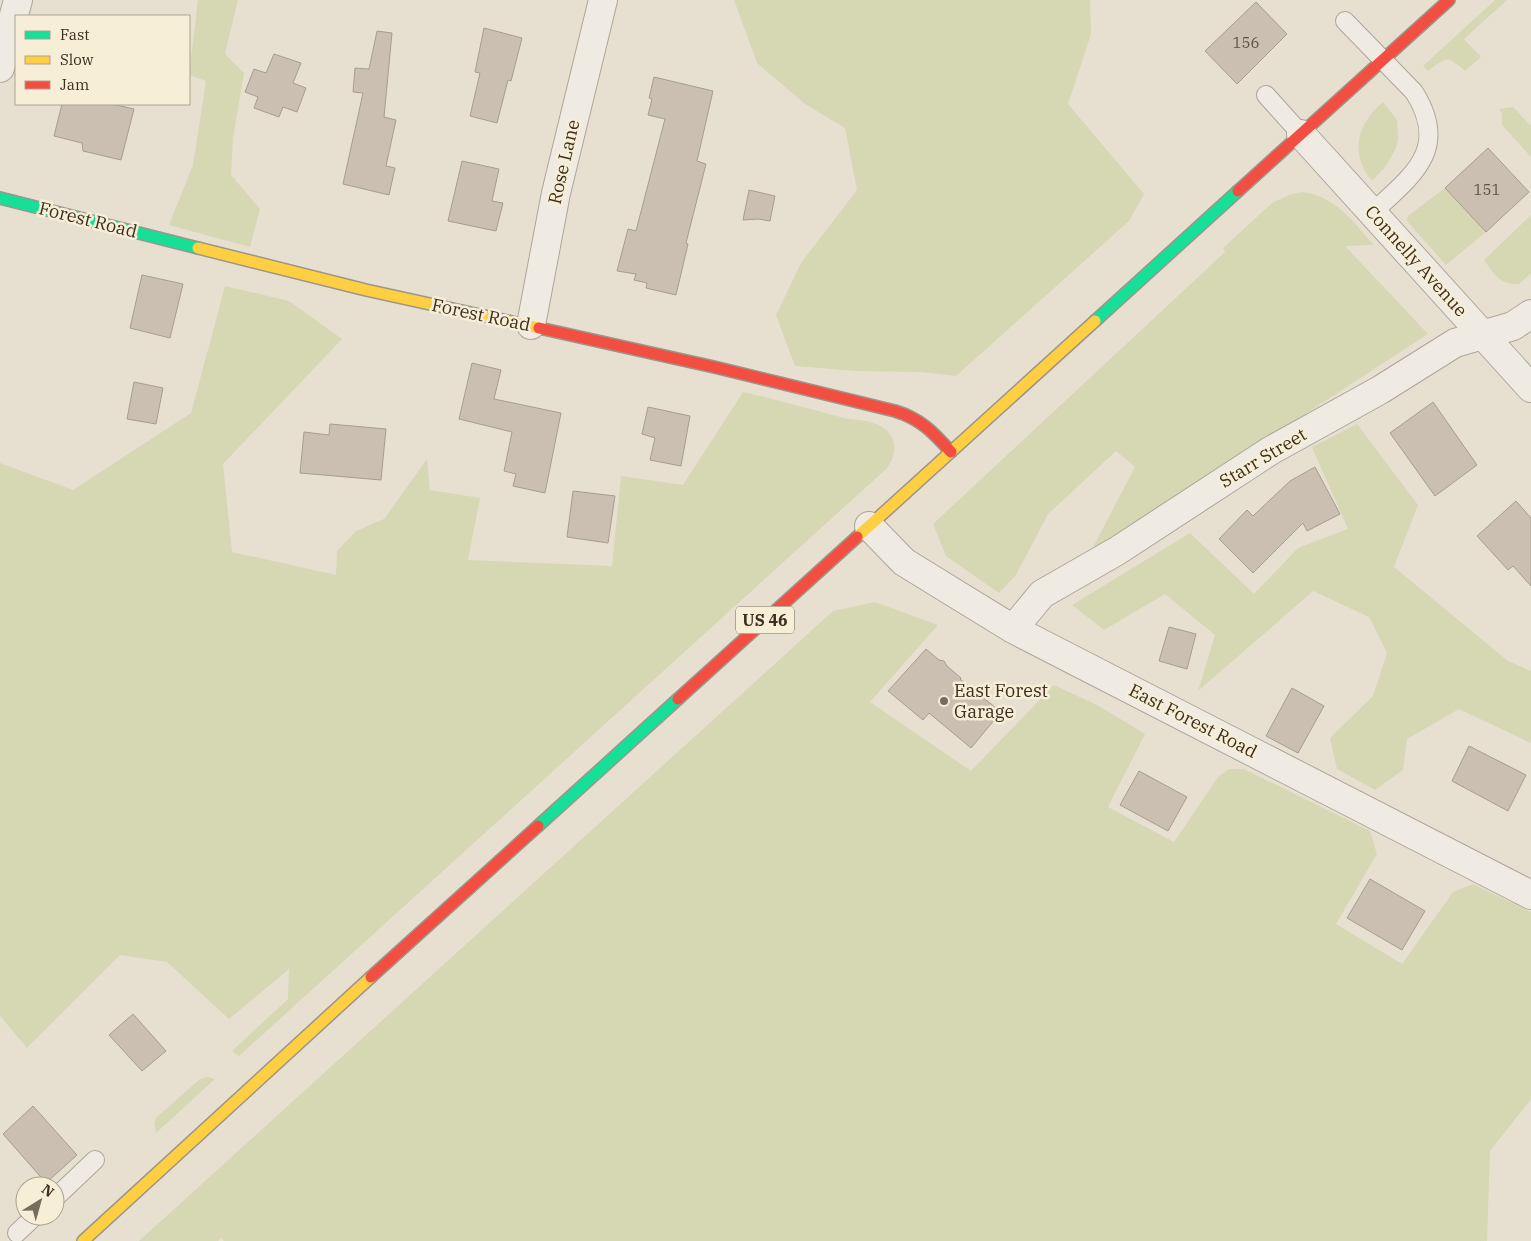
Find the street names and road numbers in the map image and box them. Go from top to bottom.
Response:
street label: Rose Lane [543,117,584,207]
street label: Forest Road [37,196,140,243]
street label: Connelly Avenue [1360,200,1472,321]
street label: Forest Road [430,293,533,336]
street label: Starr Street [1215,423,1310,493]
road number: US 46 [736,606,794,634]
street label: East Forest Road [1125,678,1261,763]

